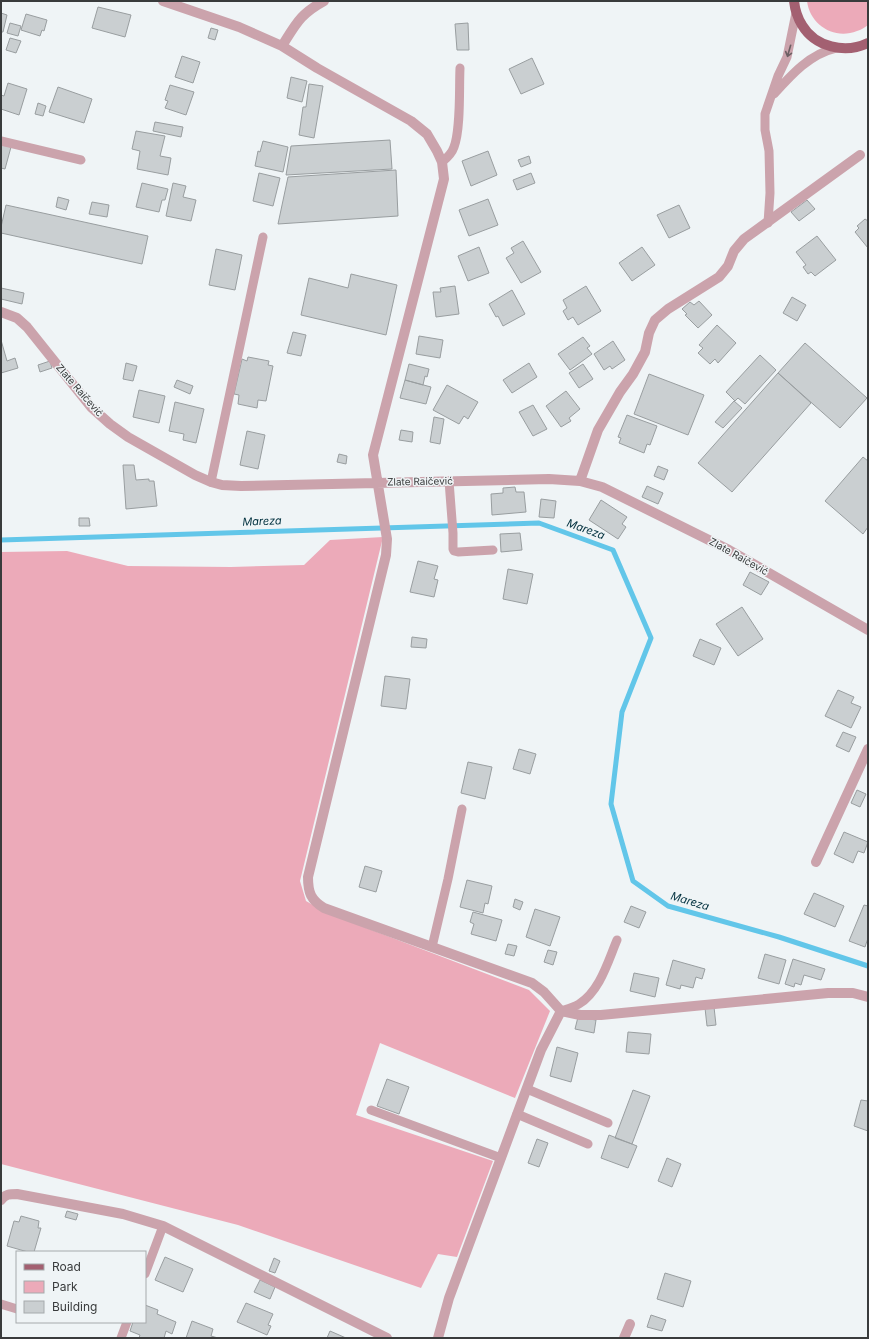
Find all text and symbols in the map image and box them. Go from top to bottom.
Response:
one-way arrow [785,45,792,58]
street label: Zlate Raičević [54,361,106,419]
street label: Zlate Raičević [387,474,453,488]
water label: Mareza [242,513,282,529]
water label: Mareza [565,516,607,542]
street label: Zlate Raičević [707,535,771,577]
water label: Mareza [669,889,711,914]
legend [16,1251,146,1323]
text: Road [52,1259,81,1274]
text: Park [52,1279,78,1294]
text: Building [52,1299,97,1314]

